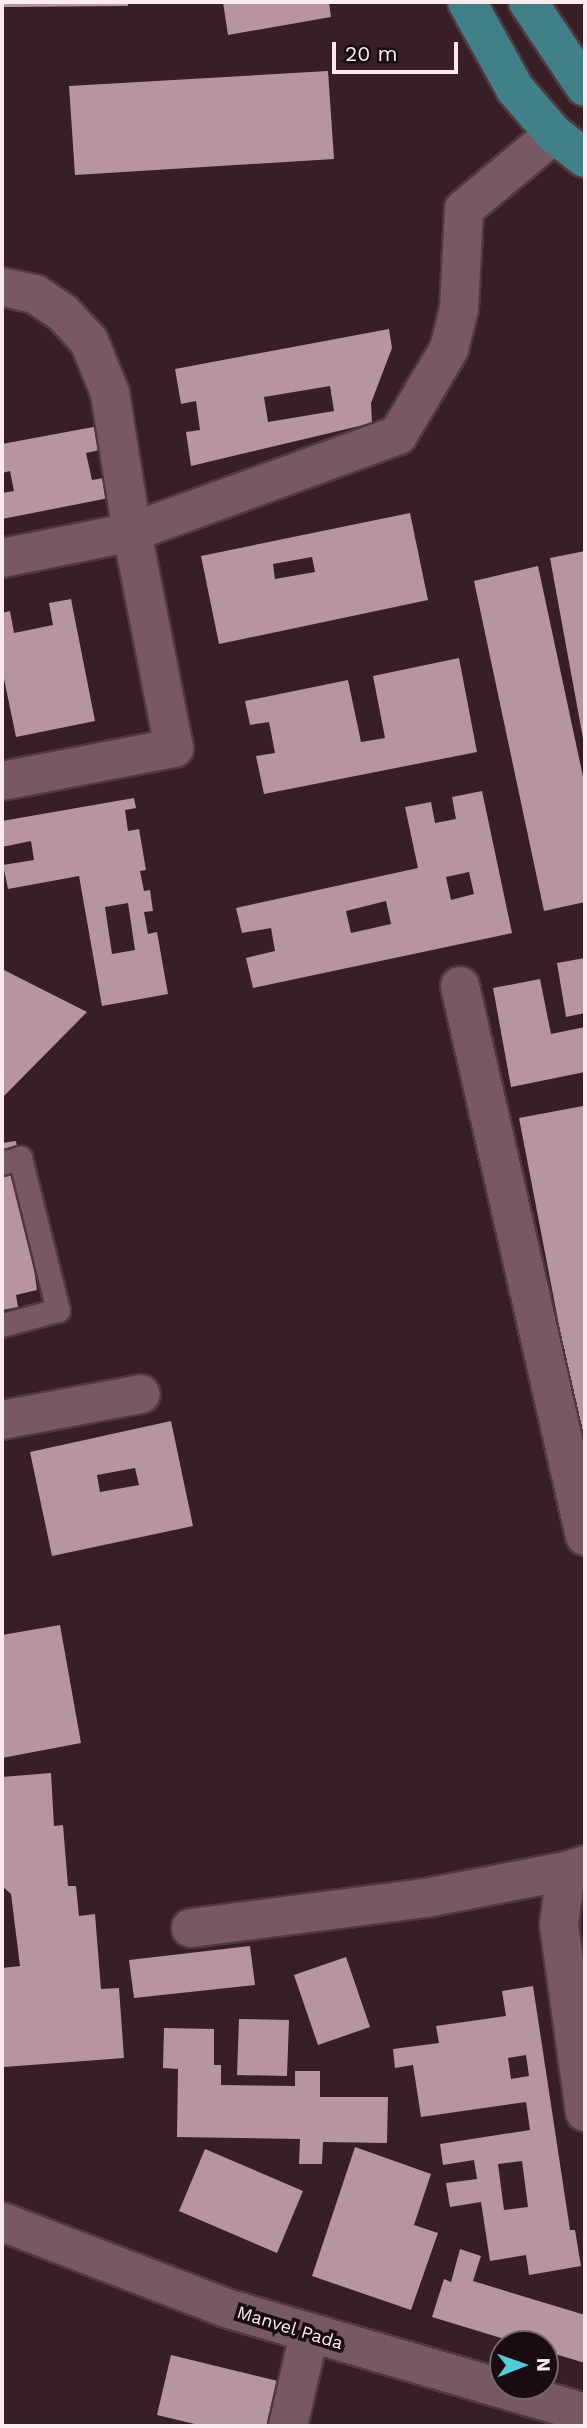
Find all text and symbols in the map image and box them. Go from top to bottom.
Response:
scale bar [335,28,461,72]
text: 20 m [345,41,397,66]
street label: Manvel Pada [234,2302,346,2354]
north arrow [489,2330,559,2400]
text: N [532,2357,555,2372]

